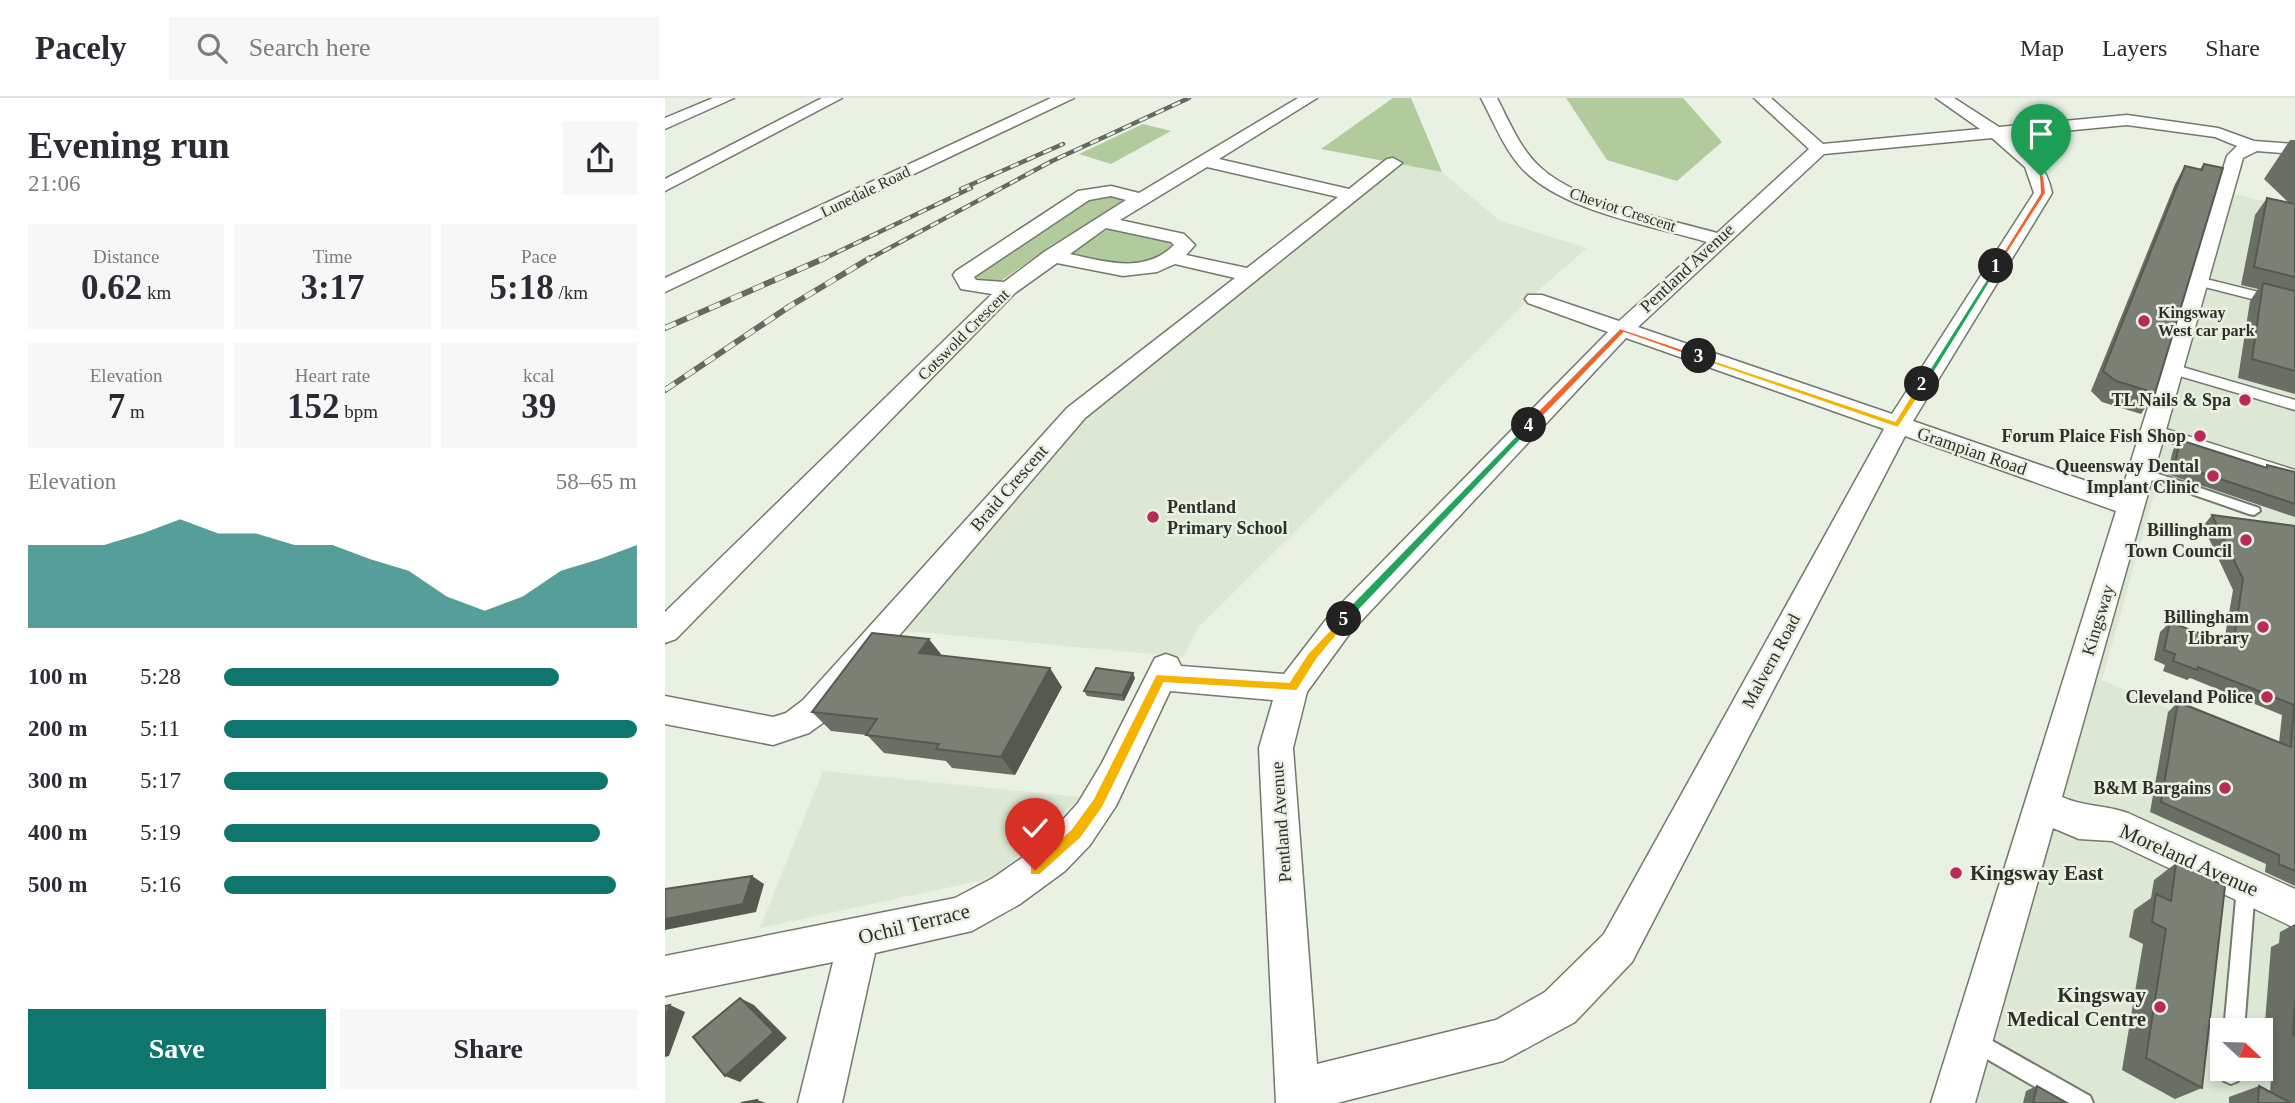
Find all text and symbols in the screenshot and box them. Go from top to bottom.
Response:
search box [169,17,659,80]
icon: search [193,29,231,67]
text: Pacely [35,30,127,66]
text: Search here [249,33,371,62]
text: Map [2020,35,2064,61]
text: Layers [2102,35,2167,61]
text: Share [2205,35,2260,61]
pin [2011,104,2071,176]
icon: arrive [2022,115,2060,153]
button: share [563,121,637,195]
text: Evening run [28,124,230,166]
street label: Lunedale Road [818,162,913,220]
text: 21:06 [28,171,80,196]
street label: Cheviot Crescent [1568,184,1679,235]
street label: Pentland Avenue [1636,219,1738,317]
text: Distance [93,246,159,267]
text: Time [313,246,352,267]
text: Pace [521,246,557,267]
pin: 1 [1979,248,2013,284]
text: 1 [1991,255,2000,276]
text: 0.62 [81,268,142,307]
text: 3:17 [300,268,365,307]
text: 5:18 [490,268,554,307]
text: km [142,282,171,303]
text: /km [554,282,588,303]
street label: Cotswold Crescent [914,285,1013,383]
place label: Kingsway West car park [2158,304,2255,340]
marker: Kingsway West car park [2136,313,2152,329]
pin: 3 [1681,338,1717,374]
text: 3 [1694,345,1703,366]
text: Elevation [90,365,163,386]
text: Heart rate [295,365,370,386]
text: kcal [523,365,555,386]
pin: 2 [1905,366,1939,402]
text: 2 [1917,373,1926,394]
text: 7 [108,387,125,426]
text: 152 [287,387,339,426]
text: 39 [521,387,556,426]
place label: TL Nails & Spa [2111,390,2231,410]
marker: TL Nails & Spa [2237,392,2253,408]
text: m [125,401,145,422]
text: bpm [339,401,378,422]
pin: 4 [1511,408,1547,442]
text: 4 [1524,414,1533,435]
street label: Grampian Road [1915,423,2029,479]
place label: Forum Plaice Fish Shop [2001,426,2186,446]
marker: Forum Plaice Fish Shop [2192,428,2208,444]
street label: Braid Crescent [966,441,1052,535]
place label: Queensway Dental Implant Clinic [2056,456,2199,497]
marker: Queensway Dental Implant Clinic [2205,468,2221,484]
text: Elevation [28,469,116,494]
text: 58–65 m [556,469,637,494]
place label: Pentland Primary School [1167,497,1287,538]
marker: Pentland Primary School [1145,509,1161,525]
place label: Billingham Town Council [2125,520,2232,561]
marker: Billingham Town Council [2238,532,2254,548]
street label: Kingsway [2078,582,2118,658]
pin: 5 [1327,602,1361,636]
place label: Billingham Library [2164,607,2249,648]
text: 5 [1339,608,1348,629]
street label: Malvern Road [1738,611,1804,711]
marker: Billingham Library [2255,619,2271,635]
text: 100 m [28,664,87,689]
text: 5:28 [140,664,181,689]
place label: Cleveland Police [2126,687,2253,707]
marker: Cleveland Police [2259,689,2275,705]
text: 200 m [28,716,87,741]
text: 5:11 [140,716,180,741]
street label: Pentland Avenue [1267,761,1295,883]
text: 300 m [28,768,87,793]
text: 5:17 [140,768,181,793]
place label: B&M Bargains [2093,778,2211,798]
marker: B&M Bargains [2217,780,2233,796]
pin [1005,798,1065,870]
icon: check [1016,809,1054,847]
street label: Moreland Avenue [2116,819,2262,901]
text: 400 m [28,820,87,845]
text: 5:19 [140,820,181,845]
place label: Kingsway East [1970,861,2104,885]
marker: Kingsway East [1948,865,1964,881]
text: 500 m [28,872,87,897]
text: 5:16 [140,872,181,897]
street label: Ochil Terrace [856,899,972,949]
place label: Kingsway Medical Centre [2007,983,2146,1031]
marker: Kingsway Medical Centre [2152,999,2168,1015]
button: Save [28,1009,326,1089]
button: Share [340,1009,637,1089]
north arrow [2210,1018,2273,1082]
map controls [2210,1018,2273,1081]

